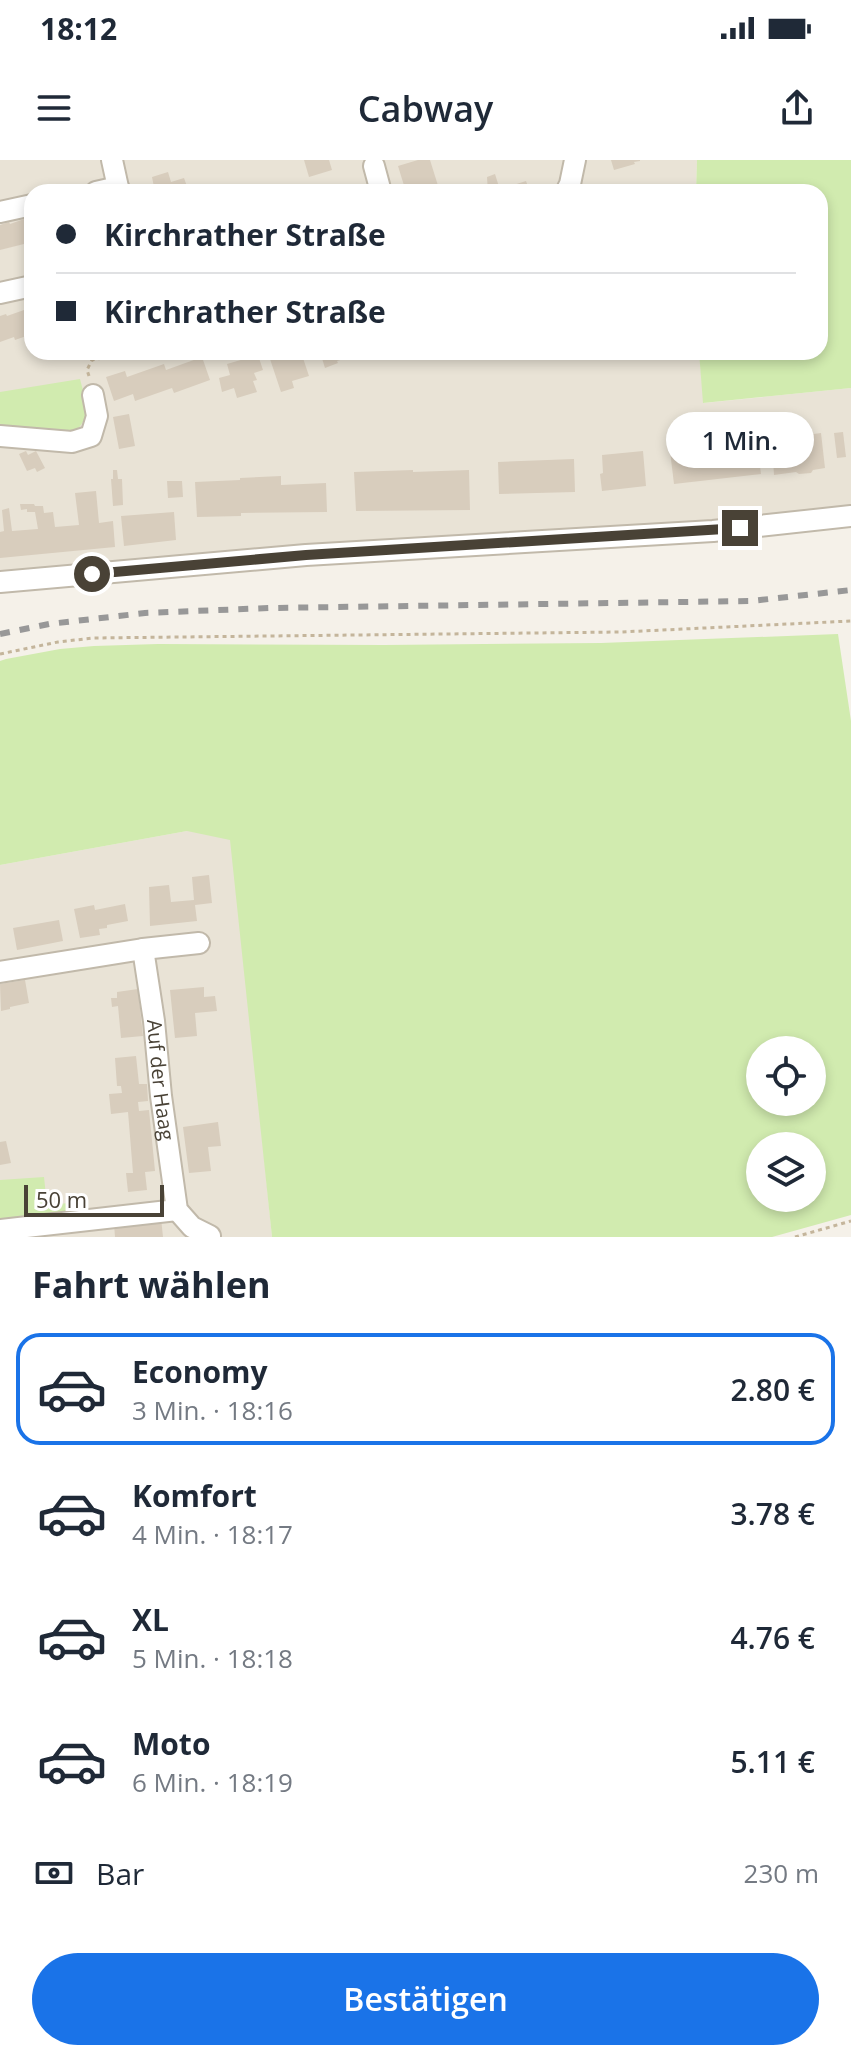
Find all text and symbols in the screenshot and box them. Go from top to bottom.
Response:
text: 18:12 [40,8,117,49]
text: Cabway [358,84,493,133]
icon: menu [32,86,76,130]
icon: share [775,86,819,130]
text: Kirchrather Straße [104,214,386,255]
text: Kirchrather Straße [104,291,386,332]
callout: 1 Min. [666,412,814,468]
text: 1 Min. [702,422,778,458]
route end [722,510,758,546]
route start [74,556,110,592]
street label: Auf der Haag [141,1018,181,1142]
map controls [746,1036,826,1212]
button: locate [746,1036,826,1116]
button: layers [746,1132,826,1212]
scale bar [24,1181,164,1217]
text: 50 m [36,1184,87,1214]
text: Fahrt wählen [32,1260,271,1309]
text: Economy [132,1351,268,1392]
icon: car [36,1353,108,1425]
text: 2.80 € [730,1369,815,1410]
text: 3 Min. · 18:16 [132,1392,293,1428]
text: Komfort [132,1475,257,1516]
icon: car [36,1477,108,1549]
text: 3.78 € [730,1493,815,1534]
text: 4 Min. · 18:17 [132,1516,293,1552]
text: XL [132,1599,169,1640]
icon: car [36,1601,108,1673]
text: 4.76 € [730,1617,815,1658]
text: 5 Min. · 18:18 [132,1640,293,1676]
text: Moto [132,1723,210,1764]
icon: car [36,1725,108,1797]
text: 5.11 € [730,1741,815,1782]
text: 6 Min. · 18:19 [132,1764,293,1800]
icon: cash [32,1851,76,1895]
text: Bar [96,1853,144,1894]
text: 230 m [744,1855,819,1891]
button: Bestätigen [32,1953,819,2045]

